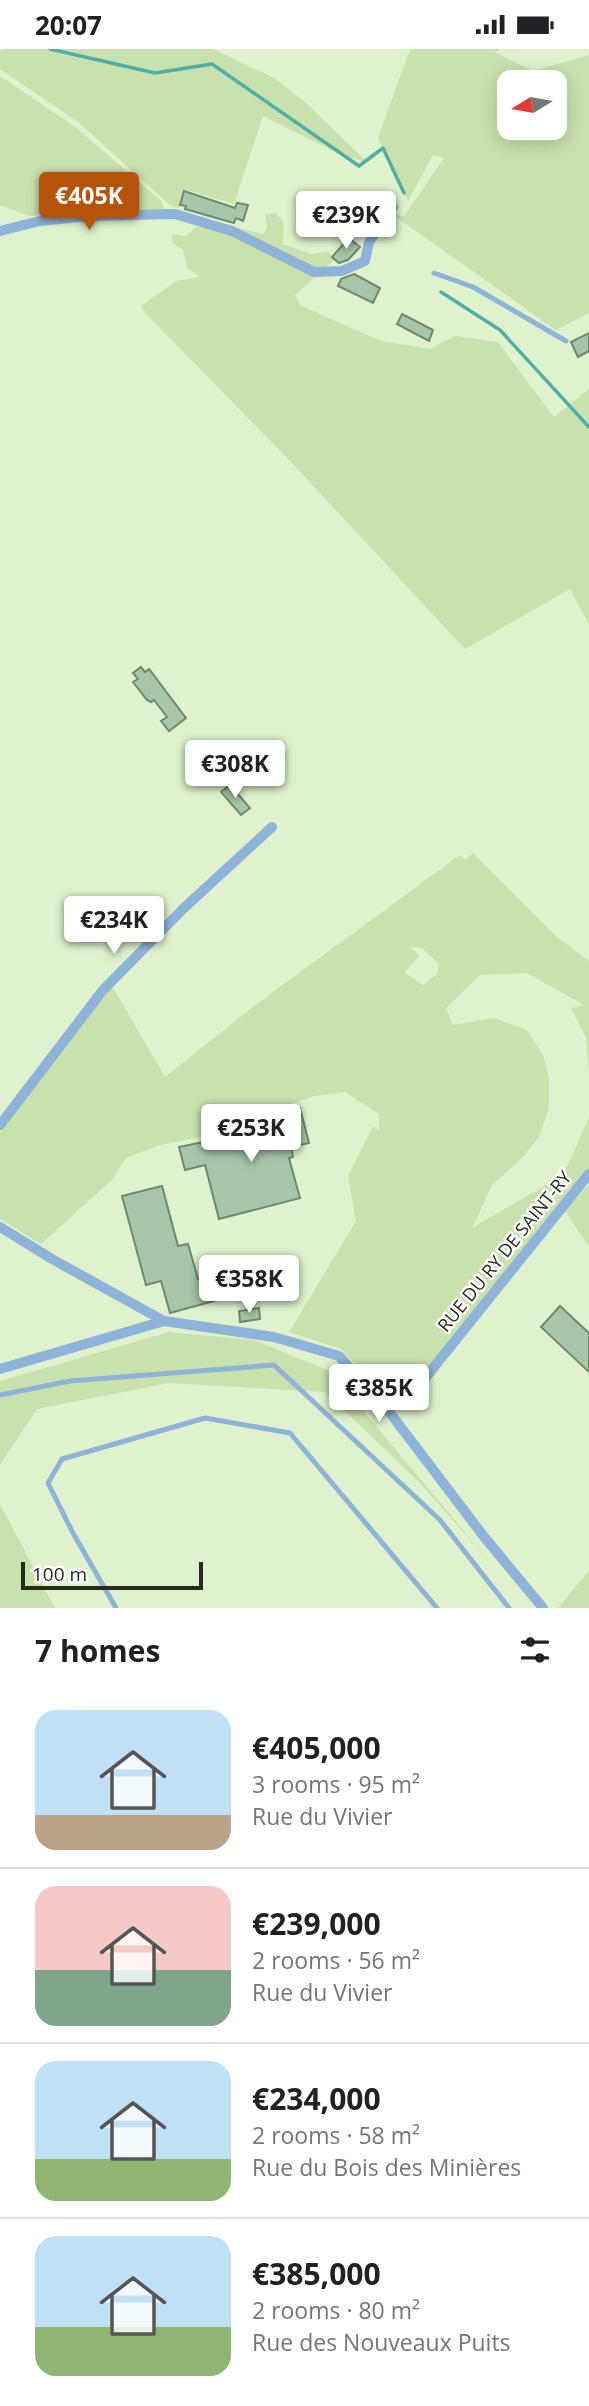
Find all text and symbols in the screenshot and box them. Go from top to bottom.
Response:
text: 20:07 [35,7,102,43]
north arrow [497,70,567,140]
map controls [497,70,567,140]
pin: €405K [40,173,138,232]
text: €405K [55,179,123,211]
pin: €239K [297,191,395,251]
text: €239K [312,198,380,230]
pin: €308K [186,741,284,800]
text: €308K [201,747,269,779]
pin: €234K [65,897,163,956]
text: €234K [80,903,148,935]
pin: €253K [202,1105,300,1164]
text: €253K [217,1111,285,1143]
street label: RUE DU RY DE SAINT-RY [432,1165,577,1336]
pin: €358K [200,1255,298,1315]
text: €358K [215,1262,283,1294]
pin: €385K [330,1365,428,1424]
text: €385K [345,1371,413,1403]
scale bar [21,1559,203,1591]
text: 100 m [32,1561,87,1587]
text: 7 homes [35,1630,160,1671]
icon: filters [516,1631,554,1669]
text: €405,000 [252,1727,381,1768]
icon: home [91,1738,175,1822]
text: 3 rooms · 95 m² [252,1768,420,1800]
text: Rue du Vivier [252,1800,392,1832]
text: €239,000 [252,1903,381,1944]
icon: home [91,1914,175,1998]
text: 2 rooms · 56 m² [252,1944,420,1976]
text: Rue du Vivier [252,1976,392,2008]
text: €234,000 [252,2078,381,2119]
icon: home [91,2089,175,2173]
text: 2 rooms · 58 m² [252,2119,420,2151]
text: Rue du Bois des Minières [252,2151,521,2183]
text: €385,000 [252,2253,381,2294]
icon: home [91,2264,175,2348]
text: 2 rooms · 80 m² [252,2294,420,2326]
text: Rue des Nouveaux Puits [252,2326,511,2358]

